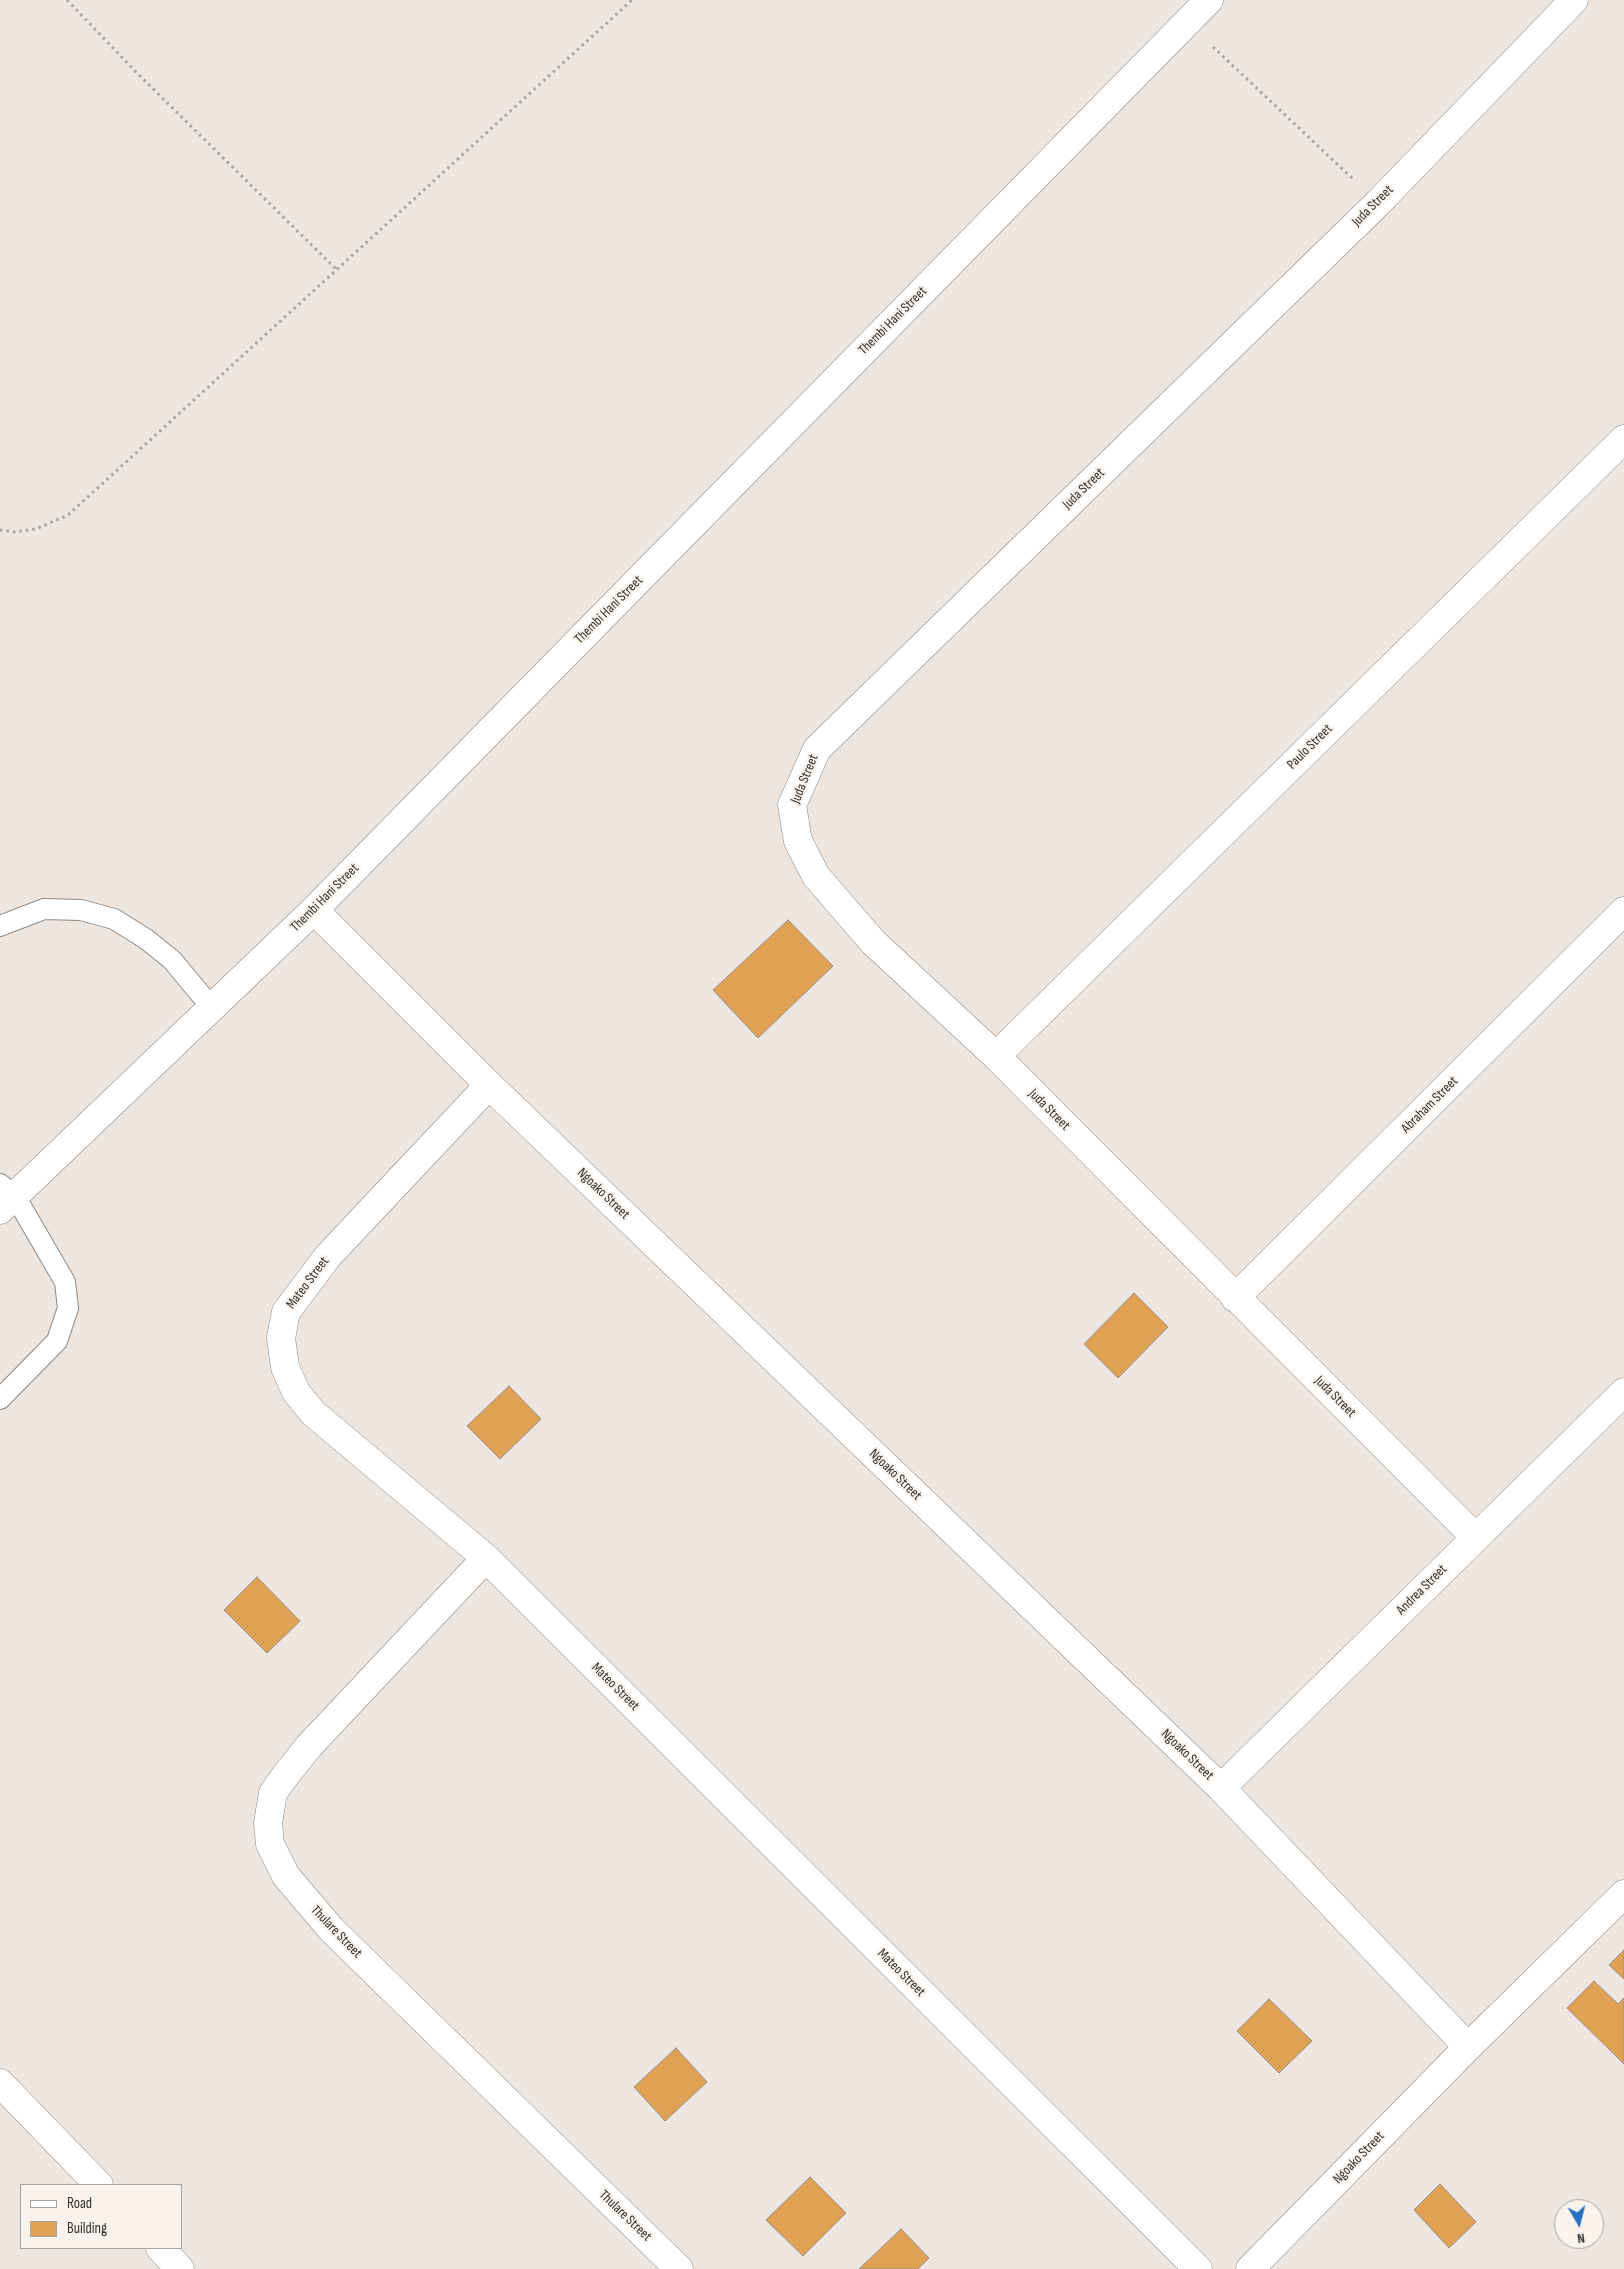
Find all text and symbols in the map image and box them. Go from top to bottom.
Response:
street label: Juda Street [1349,182,1397,230]
street label: Thembi Hani Street [855,283,931,359]
street label: Juda Street [1060,465,1108,513]
street label: Thembi Hani Street [571,572,647,648]
street label: Paulo Street [1284,721,1336,773]
street label: Juda Street [788,752,822,806]
street label: Thembi Hani Street [287,860,363,936]
street label: Abraham Street [1398,1073,1462,1137]
street label: Juda Street [1025,1086,1073,1134]
street label: Ngoako Street [573,1165,633,1223]
street label: Mateo Street [283,1254,333,1312]
street label: Juda Street [1311,1373,1359,1421]
street label: Ngoako Street [865,1446,925,1504]
street label: Andrea Street [1393,1561,1451,1619]
street label: Mateo Street [587,1659,643,1715]
street label: Ngoako Street [1157,1726,1217,1784]
street label: Thulare Street [307,1902,365,1962]
street label: Mateo Street [873,1945,929,2001]
street label: Ngoako Street [1330,2128,1388,2188]
legend [20,2184,182,2249]
street label: Thulare Street [595,2187,655,2245]
text: Road [67,2194,92,2213]
north arrow [1554,2199,1604,2249]
text: Building [67,2219,107,2238]
text: N [1576,2229,1586,2247]

